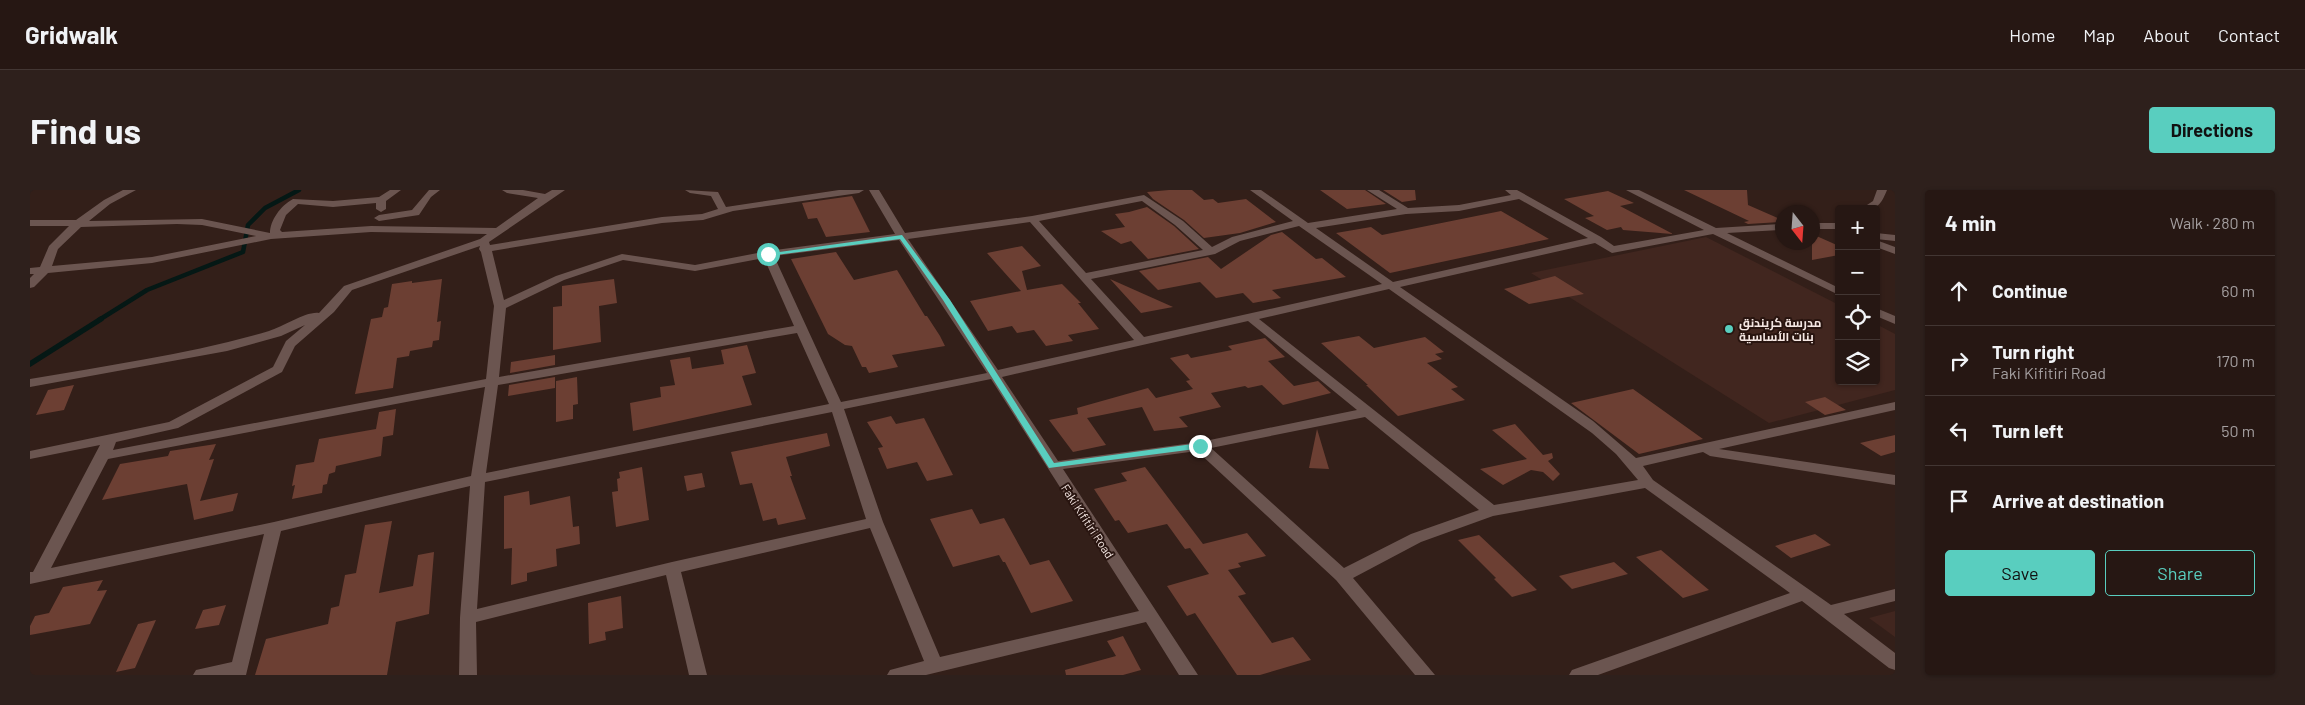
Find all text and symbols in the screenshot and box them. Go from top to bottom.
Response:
text: Gridwalk [25,20,118,49]
text: Home [2009,24,2055,46]
text: Map [2083,24,2115,46]
text: About [2143,24,2190,46]
text: Contact [2218,24,2280,46]
button: Directions [2149,107,2275,153]
text: Find us [30,109,141,151]
north arrow [1775,205,1820,250]
map controls [1835,205,1880,385]
button: + [1835,205,1880,250]
text: 4 min [1945,210,1996,235]
text: Walk · 280 m [2170,213,2255,232]
route start [757,243,780,266]
button: − [1835,250,1880,295]
icon: ahead [1945,277,1973,305]
text: Continue [1992,279,2068,302]
text: 60 m [2221,281,2255,300]
button: locate [1835,295,1880,340]
place label: مدرسة كريندنق بنات الأساسية [1739,315,1822,344]
marker: مدرسة كريندنق بنات الأساسية [1723,323,1735,335]
button: layers [1835,340,1880,385]
text: Turn right [1992,340,2074,363]
icon: right [1945,347,1973,375]
text: 170 m [2216,351,2255,370]
text: Faki Kifitiri Road [1992,363,2106,382]
icon: left [1945,417,1973,445]
text: Turn left [1992,419,2063,442]
text: 50 m [2221,421,2255,440]
route end [1189,435,1212,458]
street label: Faki Kifitiri Road [1059,481,1117,561]
icon: arrive [1945,487,1973,515]
text: Arrive at destination [1992,489,2164,512]
button: Save [1945,550,2095,596]
button: Share [2105,550,2255,596]

